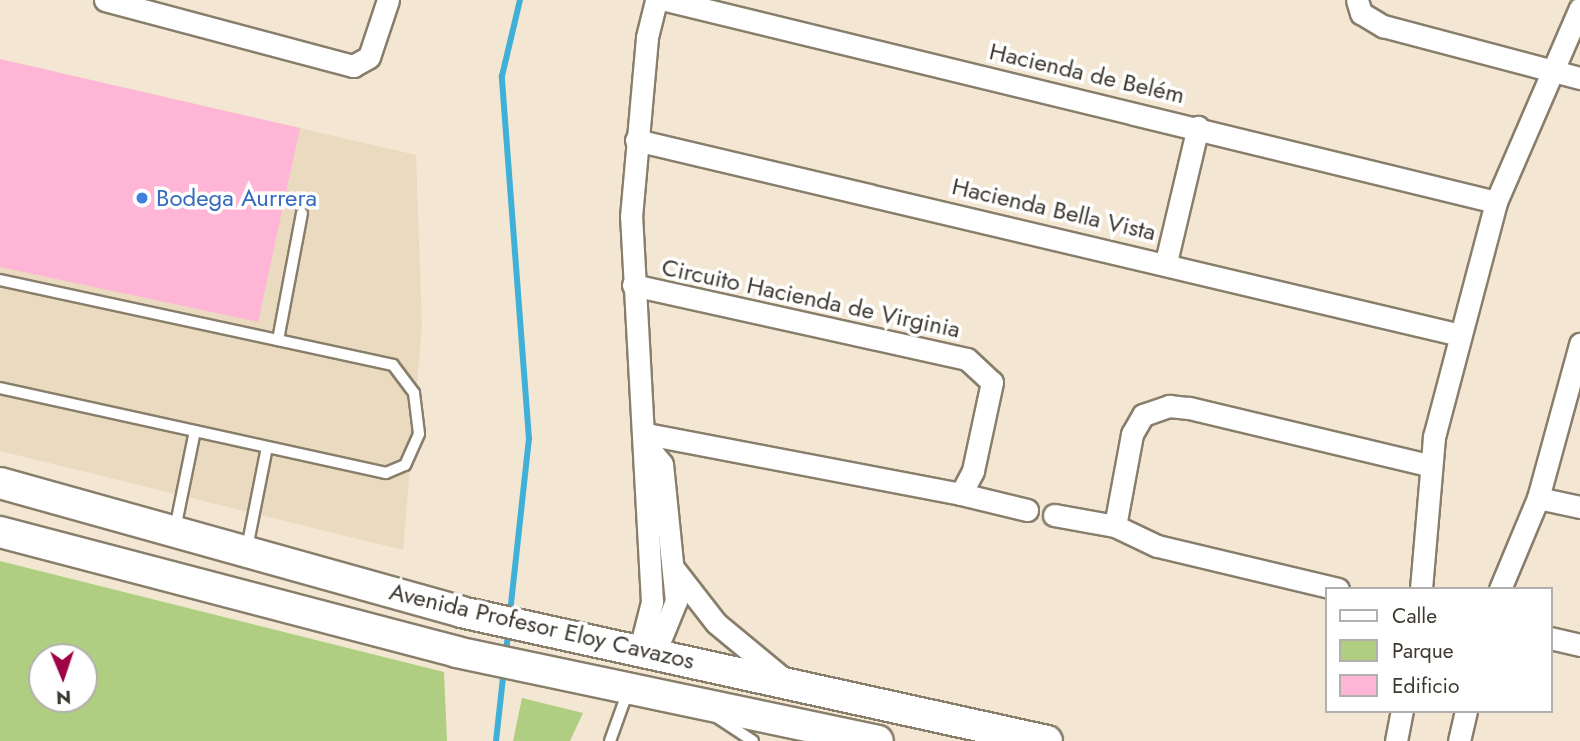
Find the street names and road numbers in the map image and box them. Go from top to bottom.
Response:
street label: Hacienda de Belém [987,37,1187,109]
street label: Hacienda Bella Vista [949,172,1159,246]
street label: Circuito Hacienda de Virginia [659,252,963,344]
street label: Avenida Profesor Eloy Cavazos [387,577,697,675]

